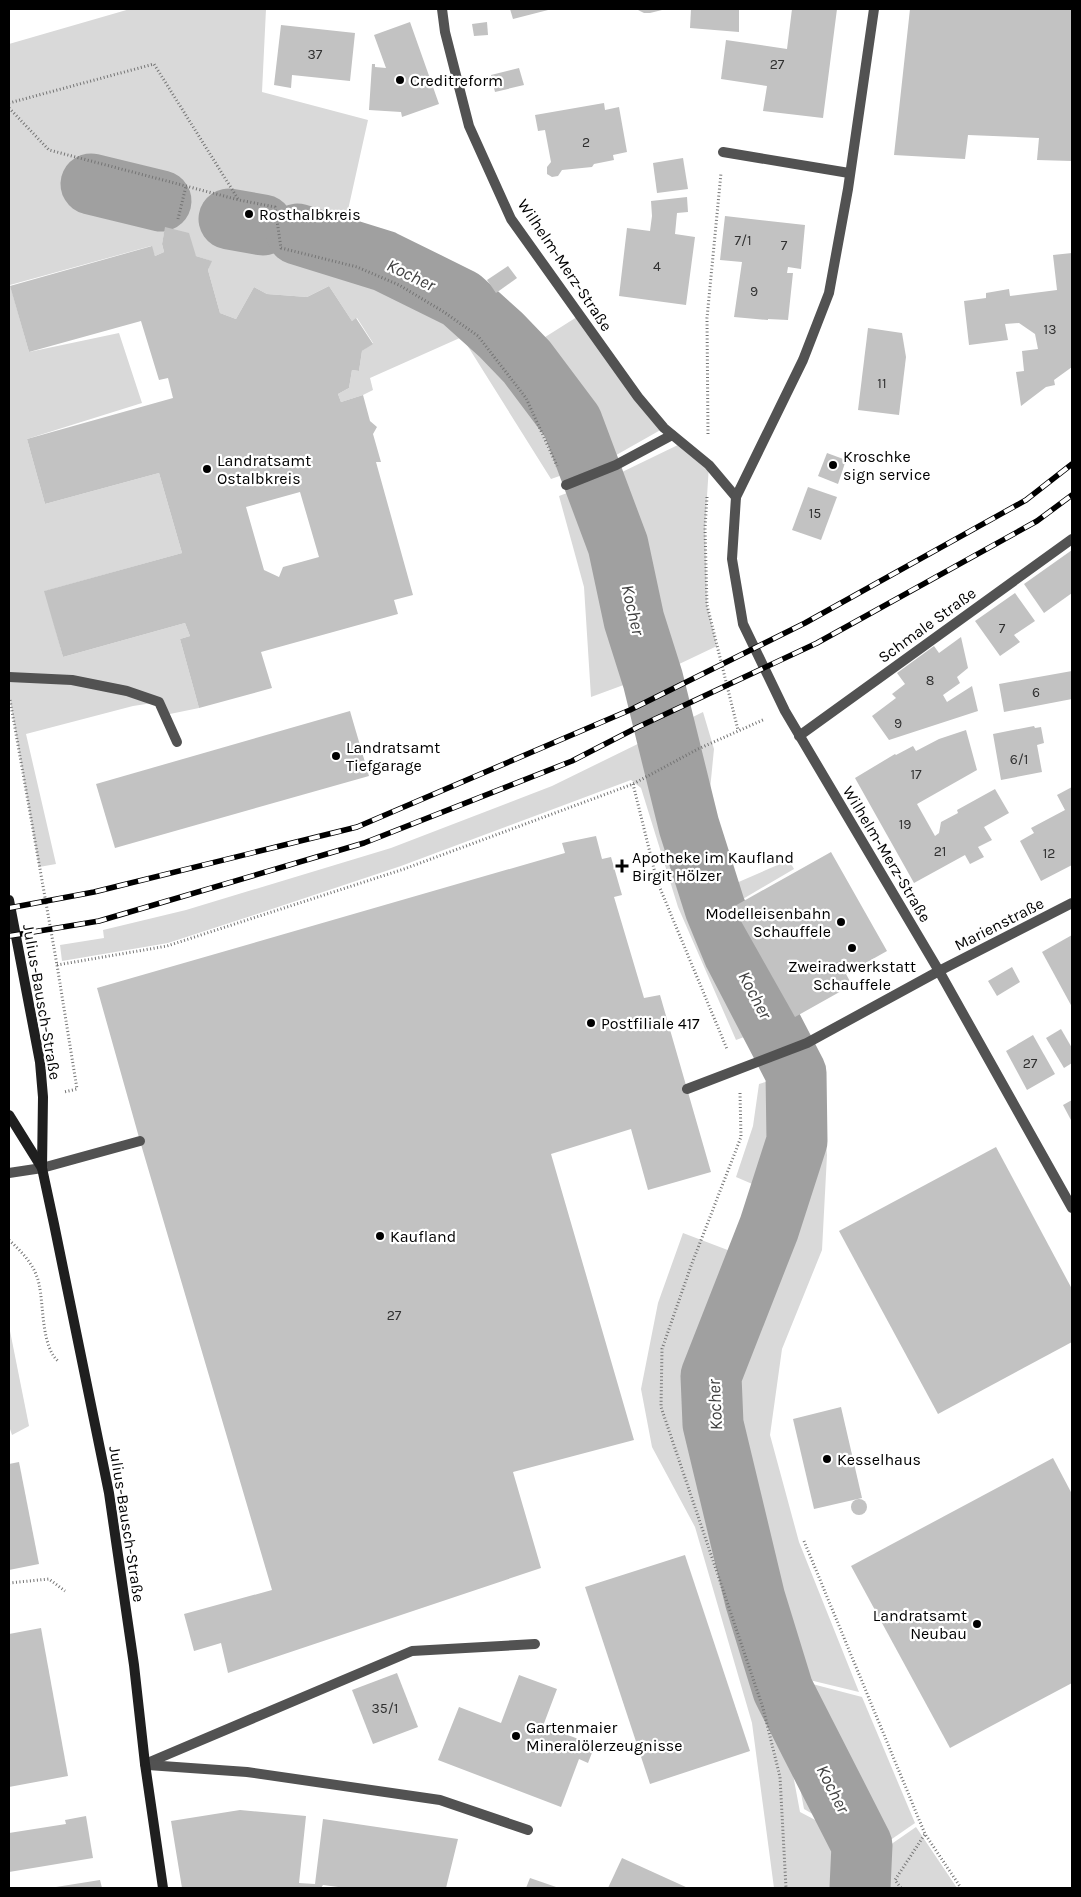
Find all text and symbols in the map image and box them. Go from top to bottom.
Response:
house number: 37 [308,46,323,63]
house number: 27 [770,56,785,73]
place label: Creditreform [410,71,503,90]
marker: Creditreform [394,74,406,86]
house number: 2 [582,134,590,151]
street label: Wilhelm-Merz-Straße [514,195,616,335]
place label: Rosthalbkreis [259,205,361,224]
marker: Rosthalbkreis [243,208,255,220]
house number: 7/1 [734,232,752,249]
house number: 7 [781,237,788,254]
water label: Kocher [383,254,440,296]
house number: 4 [653,258,661,275]
house number: 9 [750,283,758,300]
house number: 13 [1044,321,1056,338]
house number: 11 [877,375,887,392]
place label: Kroschke sign service [843,447,930,484]
place label: Landratsamt Ostalbkreis [217,451,311,488]
marker: Kroschke sign service [827,459,839,471]
marker: Landratsamt Ostalbkreis [201,463,213,475]
house number: 15 [809,505,821,522]
water label: Kocher [617,583,650,638]
street label: Schmale Straße [874,583,980,667]
house number: 7 [999,620,1006,637]
house number: 8 [926,672,934,689]
house number: 6 [1032,684,1040,701]
house number: 9 [894,715,902,732]
place label: Landratsamt Tiefgarage [346,738,440,775]
marker: Landratsamt Tiefgarage [330,750,342,762]
house number: 6/1 [1010,751,1028,768]
house number: 17 [910,766,922,783]
street label: Wilhelm-Merz-Straße [839,782,935,926]
house number: 19 [899,816,911,833]
house number: 21 [934,843,946,860]
house number: 12 [1043,845,1055,862]
place label: Apotheke im Kaufland Birgit Hölzer [632,848,794,885]
marker: Apotheke im Kaufland Birgit Hölzer [616,860,628,872]
street label: Marienstraße [951,893,1047,955]
place label: Modelleisenbahn Schauffele [705,904,831,941]
marker: Modelleisenbahn Schauffele [835,916,847,928]
street label: Julius-Bausch-Straße [19,923,65,1081]
marker: Zweiradwerkstatt Schauffele [846,942,858,954]
place label: Zweiradwerkstatt Schauffele [788,957,916,994]
water label: Kocher [733,967,777,1024]
place label: Postfiliale 417 [601,1014,700,1033]
marker: Postfiliale 417 [585,1017,597,1029]
house number: 27 [1023,1055,1038,1072]
place label: Kaufland [390,1227,456,1246]
marker: Kaufland [374,1230,386,1242]
house number: 27 [387,1307,402,1324]
water label: Kocher [703,1378,727,1431]
street label: Julius-Bausch-Straße [105,1445,149,1603]
place label: Kesselhaus [837,1450,921,1469]
marker: Kesselhaus [821,1453,833,1465]
place label: Landratsamt Neubau [873,1606,967,1643]
marker: Landratsamt Neubau [971,1618,983,1630]
house number: 35/1 [372,1700,398,1717]
place label: Gartenmaier Mineralölerzeugnisse [526,1718,682,1755]
marker: Gartenmaier Mineralölerzeugnisse [510,1730,522,1742]
water label: Kocher [812,1761,855,1818]

